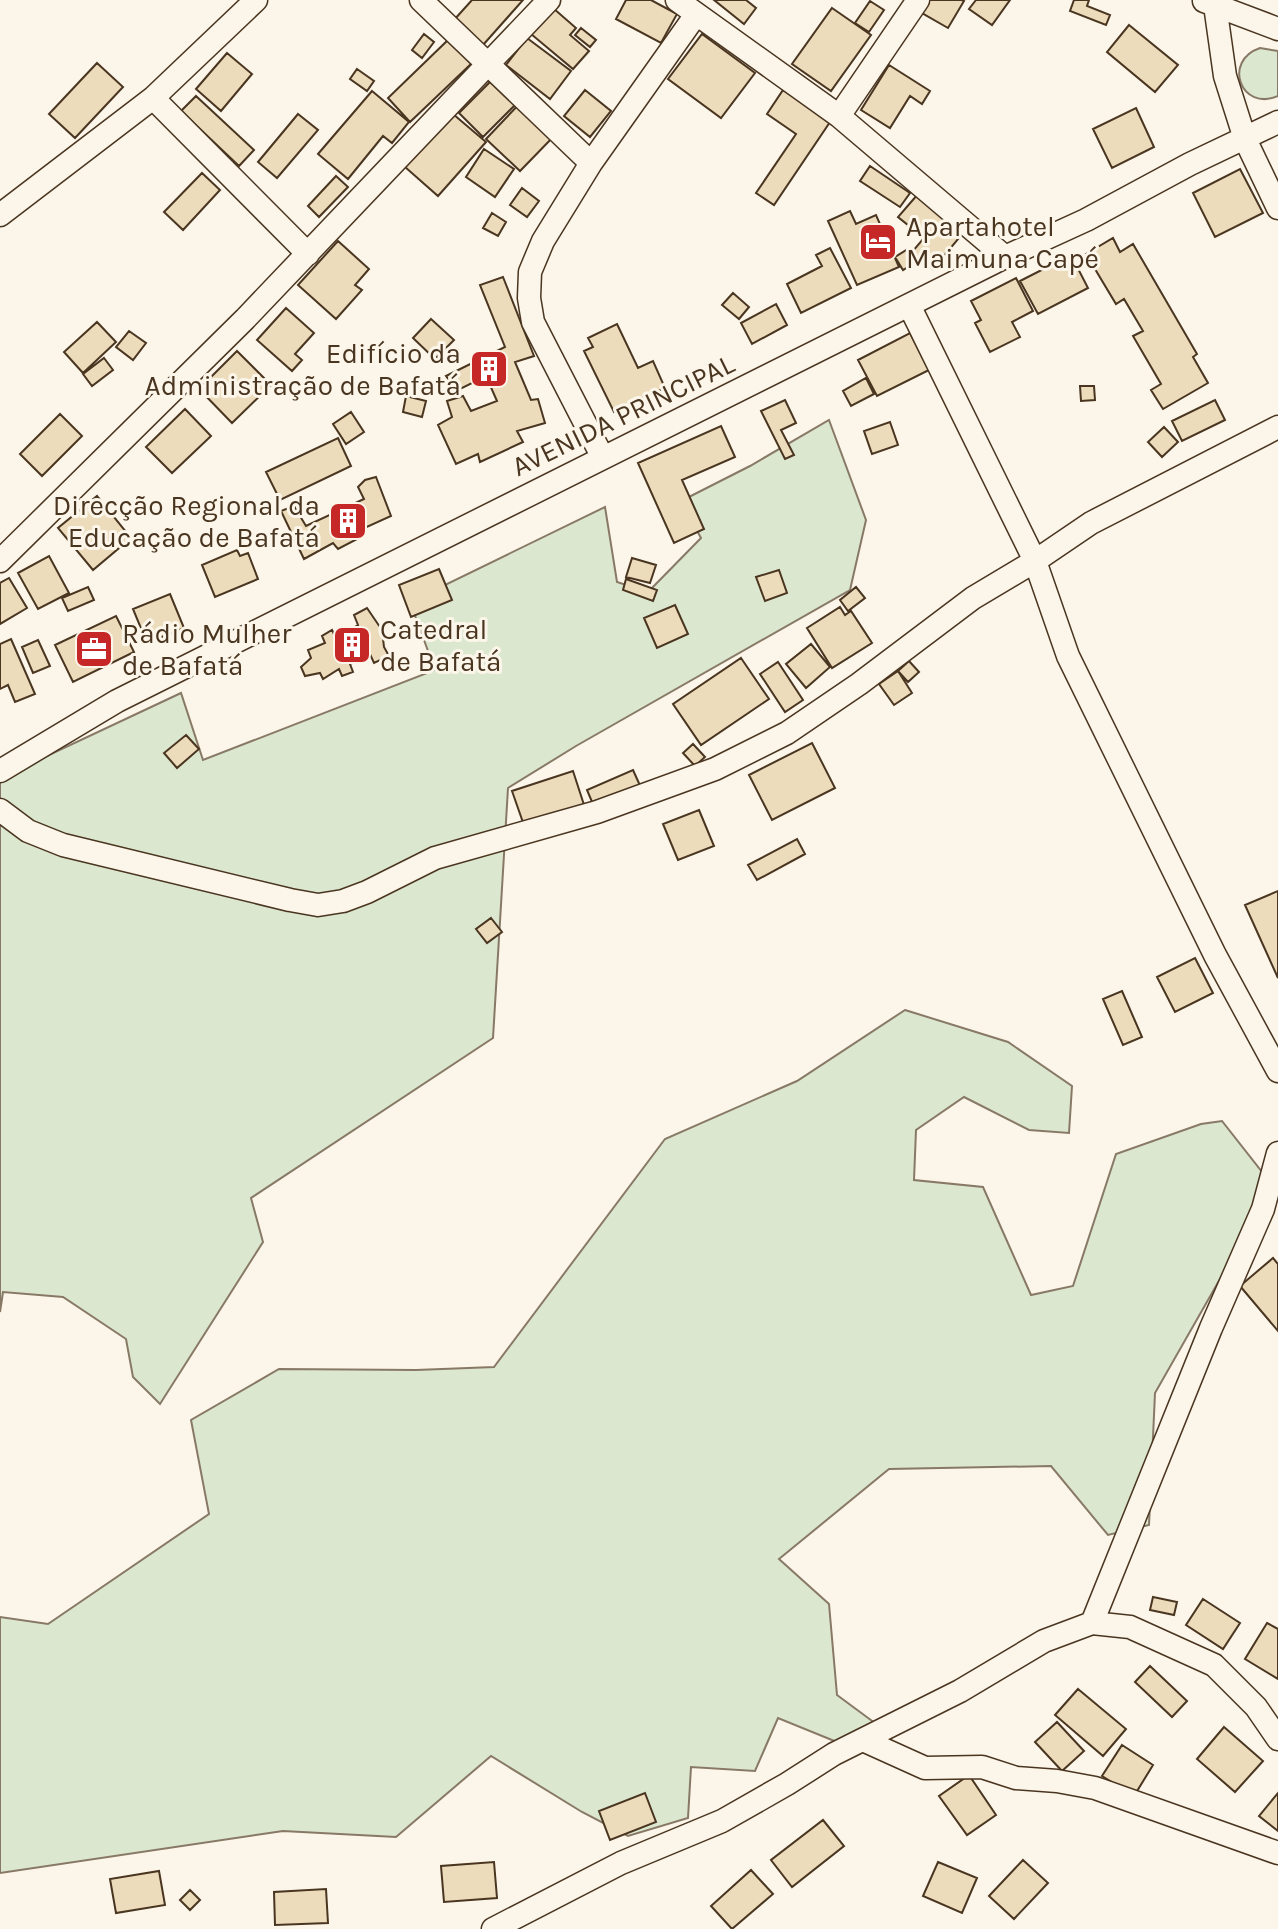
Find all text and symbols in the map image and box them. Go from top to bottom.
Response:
place label: Apartahotel Maimuna Capé [906,210,1099,275]
hotel icon: Apartahotel Maimuna Capé [857,221,899,263]
place label: Edifício da Administração de Bafatá [145,337,461,402]
street label: AVENIDA PRINCIPAL [506,347,740,483]
building icon: Edifício da Administração de Bafatá [468,348,510,390]
place label: Direcção Regional da Educação de Bafatá [53,489,320,554]
building icon: Direcção Regional da Educação de Bafatá [327,500,369,542]
place label: Catedral de Bafatá [380,613,501,678]
place label: Rádio Mulher de Bafatá [122,617,292,682]
building icon: Catedral de Bafatá [331,624,373,666]
office icon: Rádio Mulher de Bafatá [73,628,115,670]

